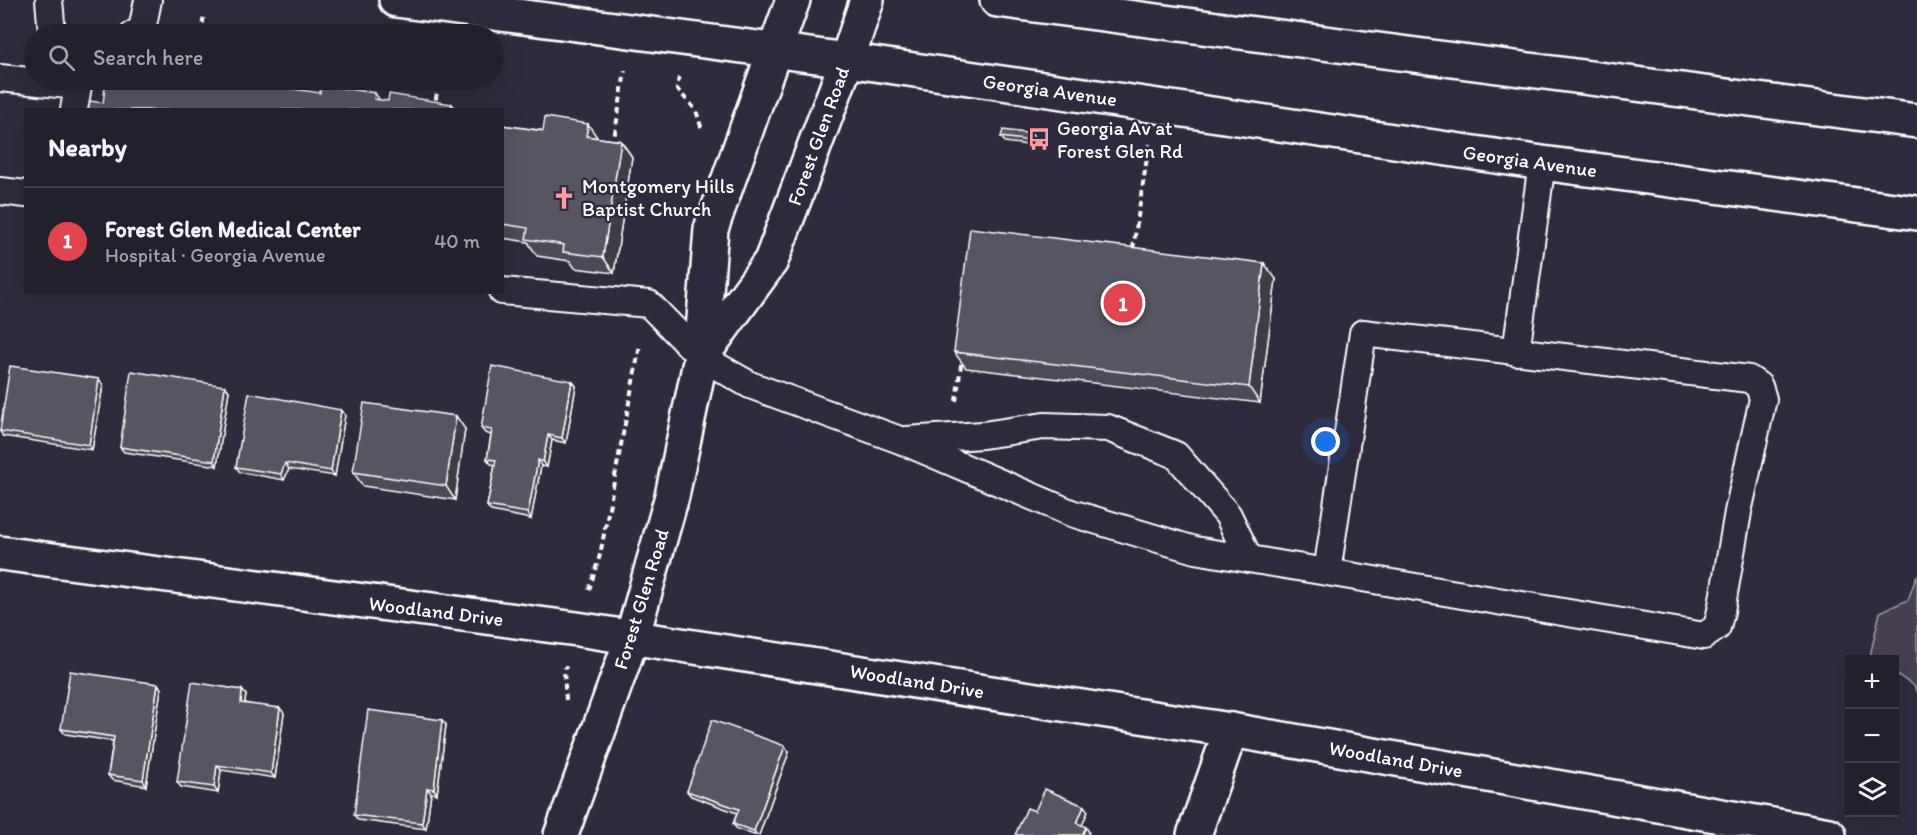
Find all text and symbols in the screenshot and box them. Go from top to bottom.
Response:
search box [24,24,504,90]
icon: search [45,41,78,74]
text: Search here [93,44,203,71]
street label: Forest Glen Road [782,63,854,209]
street label: Georgia Avenue [981,69,1119,111]
place label: Georgia Av at Forest Glen Rd [1057,116,1183,163]
bus stop icon: Georgia Av at Forest Glen Rd [1026,126,1052,152]
text: Nearby [48,131,127,163]
street label: Georgia Avenue [1461,140,1599,182]
place label: Montgomery Hills Baptist Church [582,174,734,221]
church icon: Montgomery Hills Baptist Church [551,185,577,211]
text: Forest Glen Medical Center [105,216,361,243]
text: 1 [63,229,72,253]
text: 40 m [434,229,480,253]
text: Hospital · Georgia Avenue [105,243,325,267]
pin: 1 [1104,280,1142,326]
your location [1311,427,1340,456]
street label: Forest Glen Road [608,526,674,672]
street label: Woodland Drive [367,591,505,631]
map controls [1845,655,1899,817]
button: + [1845,655,1899,709]
street label: Woodland Drive [848,659,986,703]
button: − [1845,709,1899,763]
street label: Woodland Drive [1327,735,1465,783]
button: layers [1845,763,1899,817]

